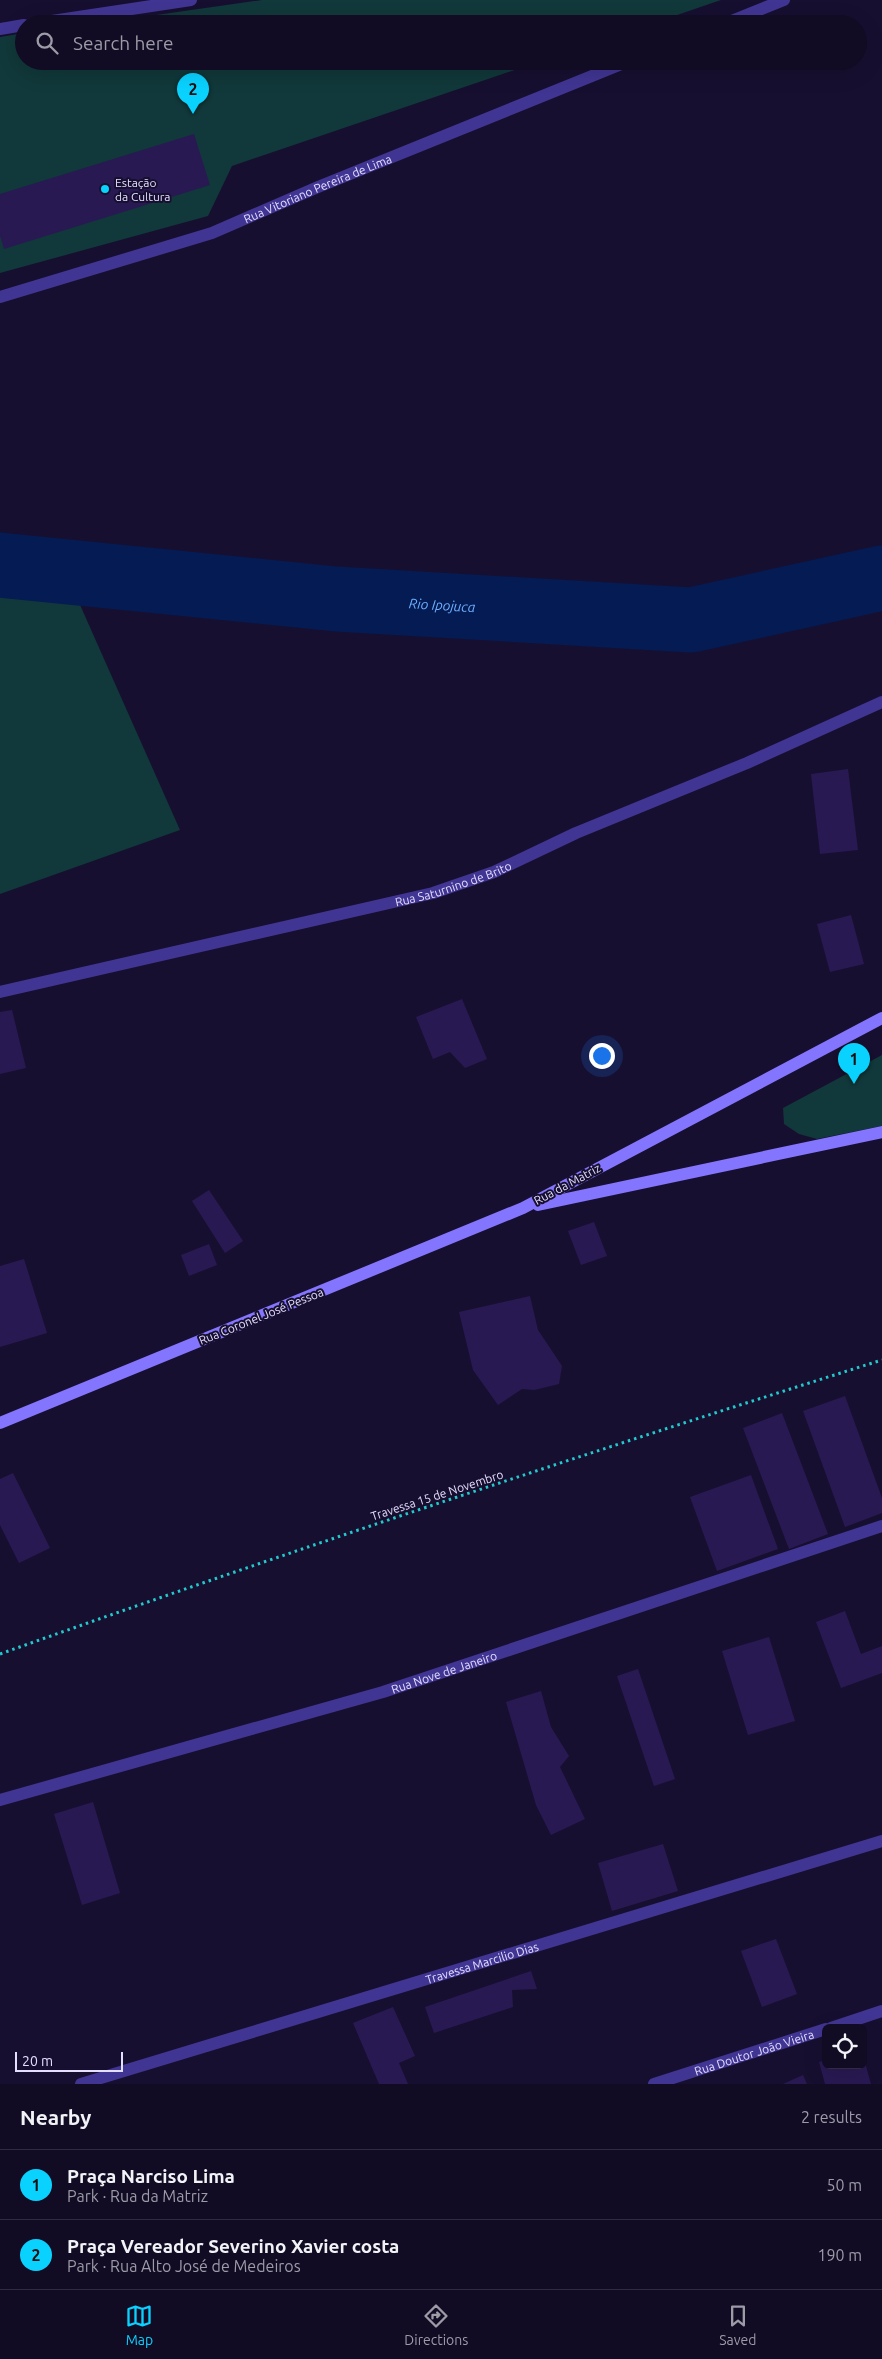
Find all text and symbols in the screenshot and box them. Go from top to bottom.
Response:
search box [15,15,867,70]
icon: search [33,29,61,57]
text: Search here [73,32,173,54]
pin: 2 [177,73,209,114]
street label: Rua Vitoriano Pereira de Lima [241,151,393,225]
place label: Estação da Cultura [115,176,170,203]
marker: Estação da Cultura [99,183,111,195]
water label: Rio Ipojuca [408,595,476,615]
street label: Rua Saturnino de Brito [394,858,513,908]
your location [589,1043,615,1069]
pin: 1 [838,1043,870,1084]
street label: Rua da Matriz [532,1161,603,1207]
street label: Rua Coronel José Pessoa [197,1285,325,1347]
street label: Travessa 15 de Novembro [369,1467,505,1523]
street label: Rua Nove de Janeiro [389,1648,498,1695]
street label: Travessa Marcilio Dias [424,1939,540,1986]
map controls [822,2024,867,2069]
button: locate [822,2024,867,2069]
street label: Rua Doutor João Vieira [693,2027,815,2077]
scale bar [15,2049,122,2072]
text: 20 m [22,2053,53,2069]
text: Nearby [20,2105,91,2129]
text: 2 results [801,2108,862,2126]
text: Praça Narciso Lima [67,2165,235,2187]
text: 1 [31,2176,41,2194]
text: 50 m [826,2176,862,2194]
text: Park · Rua da Matriz [67,2187,208,2205]
text: Praça Vereador Severino Xavier costa [67,2235,399,2257]
text: 2 [31,2246,41,2264]
text: 190 m [817,2246,862,2264]
text: Park · Rua Alto José de Medeiros [67,2257,301,2275]
tab: Map [125,2302,153,2348]
tab: Directions [404,2302,468,2348]
tab: Saved [719,2302,757,2348]

